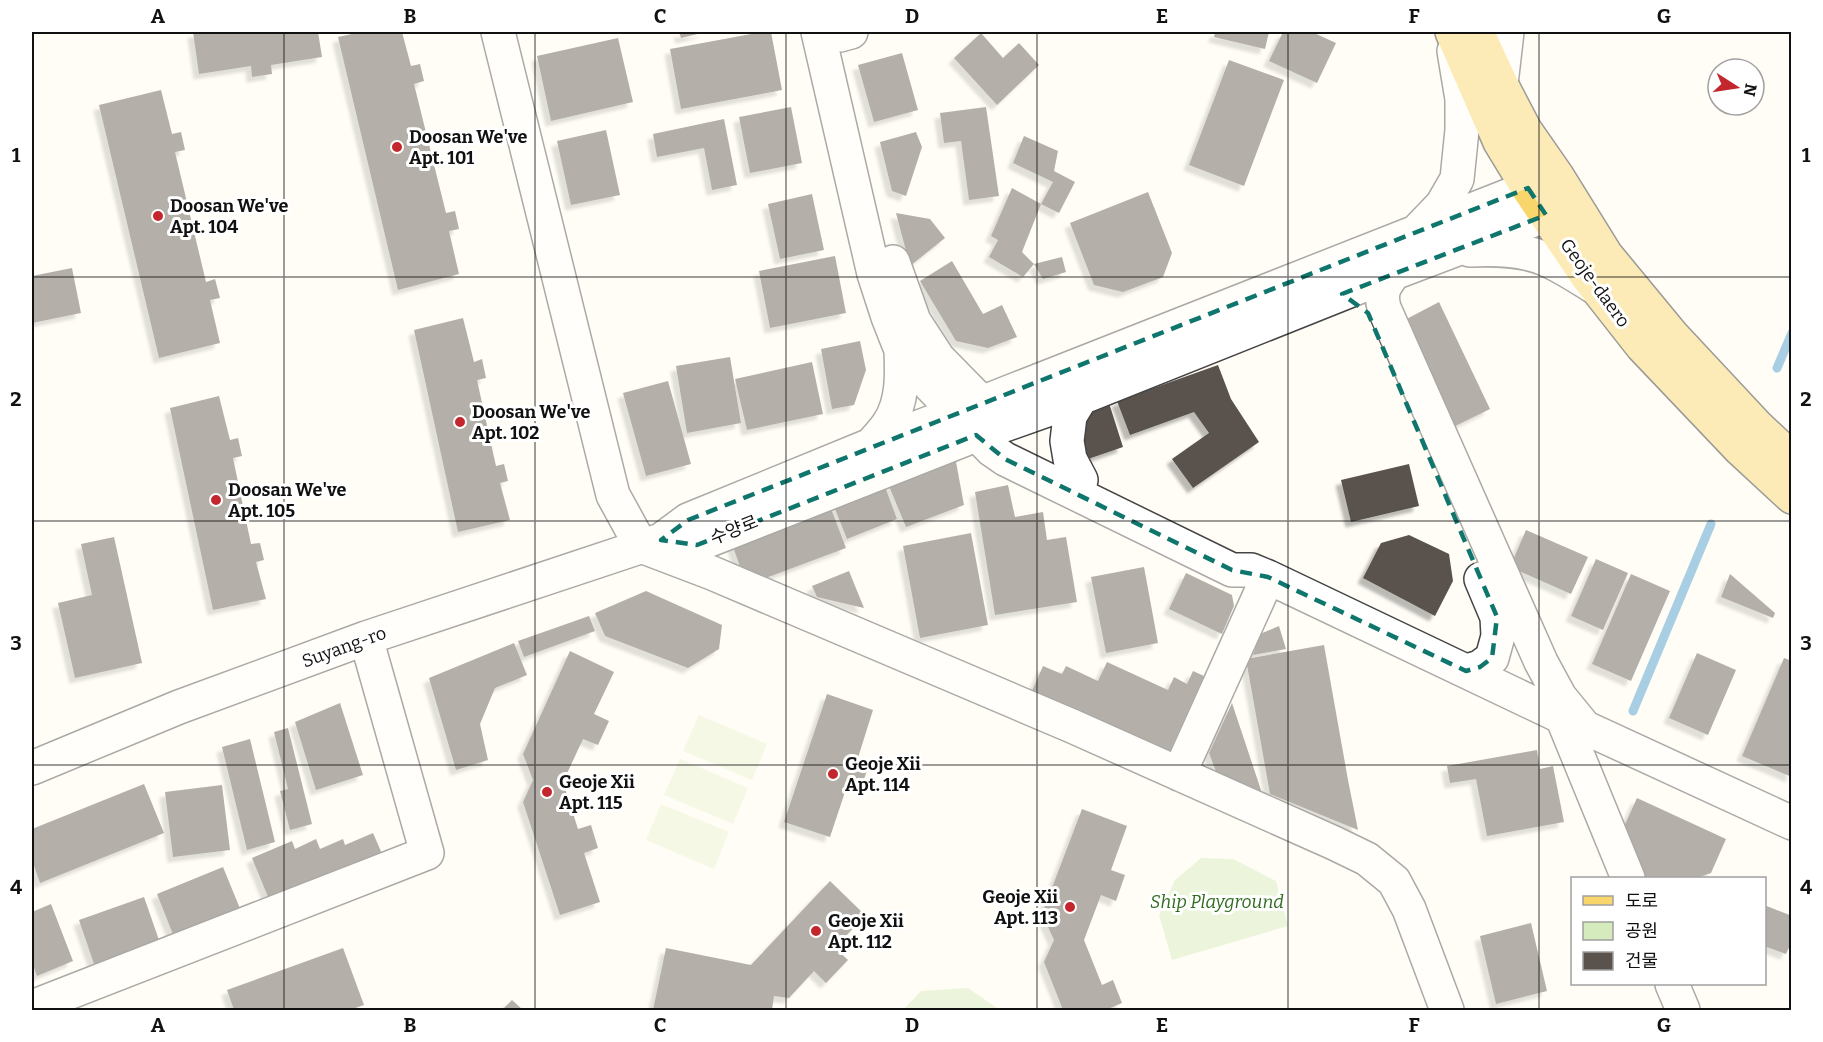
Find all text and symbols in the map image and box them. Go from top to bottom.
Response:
text: A [151,4,166,28]
text: B [404,4,417,28]
text: C [654,4,666,28]
text: D [905,4,919,28]
text: E [1156,4,1168,28]
text: F [1408,4,1420,28]
text: G [1657,4,1671,28]
north arrow [1706,57,1766,117]
text: N [1740,82,1761,98]
place label: Doosan We've Apt. 101 [409,126,527,169]
marker: Doosan We've Apt. 101 [390,140,404,154]
text: 1 [12,143,21,167]
text: 1 [1802,143,1811,167]
place label: Doosan We've Apt. 104 [170,195,288,238]
marker: Doosan We've Apt. 104 [151,209,165,223]
street label: Geoje-daero [1555,234,1635,332]
text: 2 [10,387,22,411]
text: 2 [1800,387,1812,411]
place label: Doosan We've Apt. 102 [472,401,590,444]
marker: Doosan We've Apt. 102 [453,415,467,429]
place label: Doosan We've Apt. 105 [228,479,346,522]
marker: Doosan We've Apt. 105 [209,493,223,507]
street label: 수양로 [707,510,761,550]
street label: Suyang-ro [299,622,389,672]
text: 3 [10,631,22,655]
text: 3 [1800,631,1812,655]
place label: Geoje Xii Apt. 114 [845,753,921,796]
marker: Geoje Xii Apt. 114 [826,767,840,781]
place label: Geoje Xii Apt. 115 [559,771,635,814]
marker: Geoje Xii Apt. 115 [540,785,554,799]
text: 4 [10,875,22,899]
text: 4 [1800,875,1812,899]
legend [1571,877,1766,985]
place label: Geoje Xii Apt. 113 [982,886,1058,929]
text: 도로 [1625,890,1658,912]
park label: Ship Playground [1150,891,1284,913]
marker: Geoje Xii Apt. 113 [1063,900,1077,914]
place label: Geoje Xii Apt. 112 [828,910,904,953]
text: 공원 [1625,920,1658,942]
marker: Geoje Xii Apt. 112 [809,924,823,938]
text: 건물 [1625,950,1658,972]
text: A [151,1013,166,1037]
text: B [404,1013,417,1037]
text: C [654,1013,666,1037]
text: D [905,1013,919,1037]
text: E [1156,1013,1168,1037]
text: F [1408,1013,1420,1037]
text: G [1657,1013,1671,1037]

